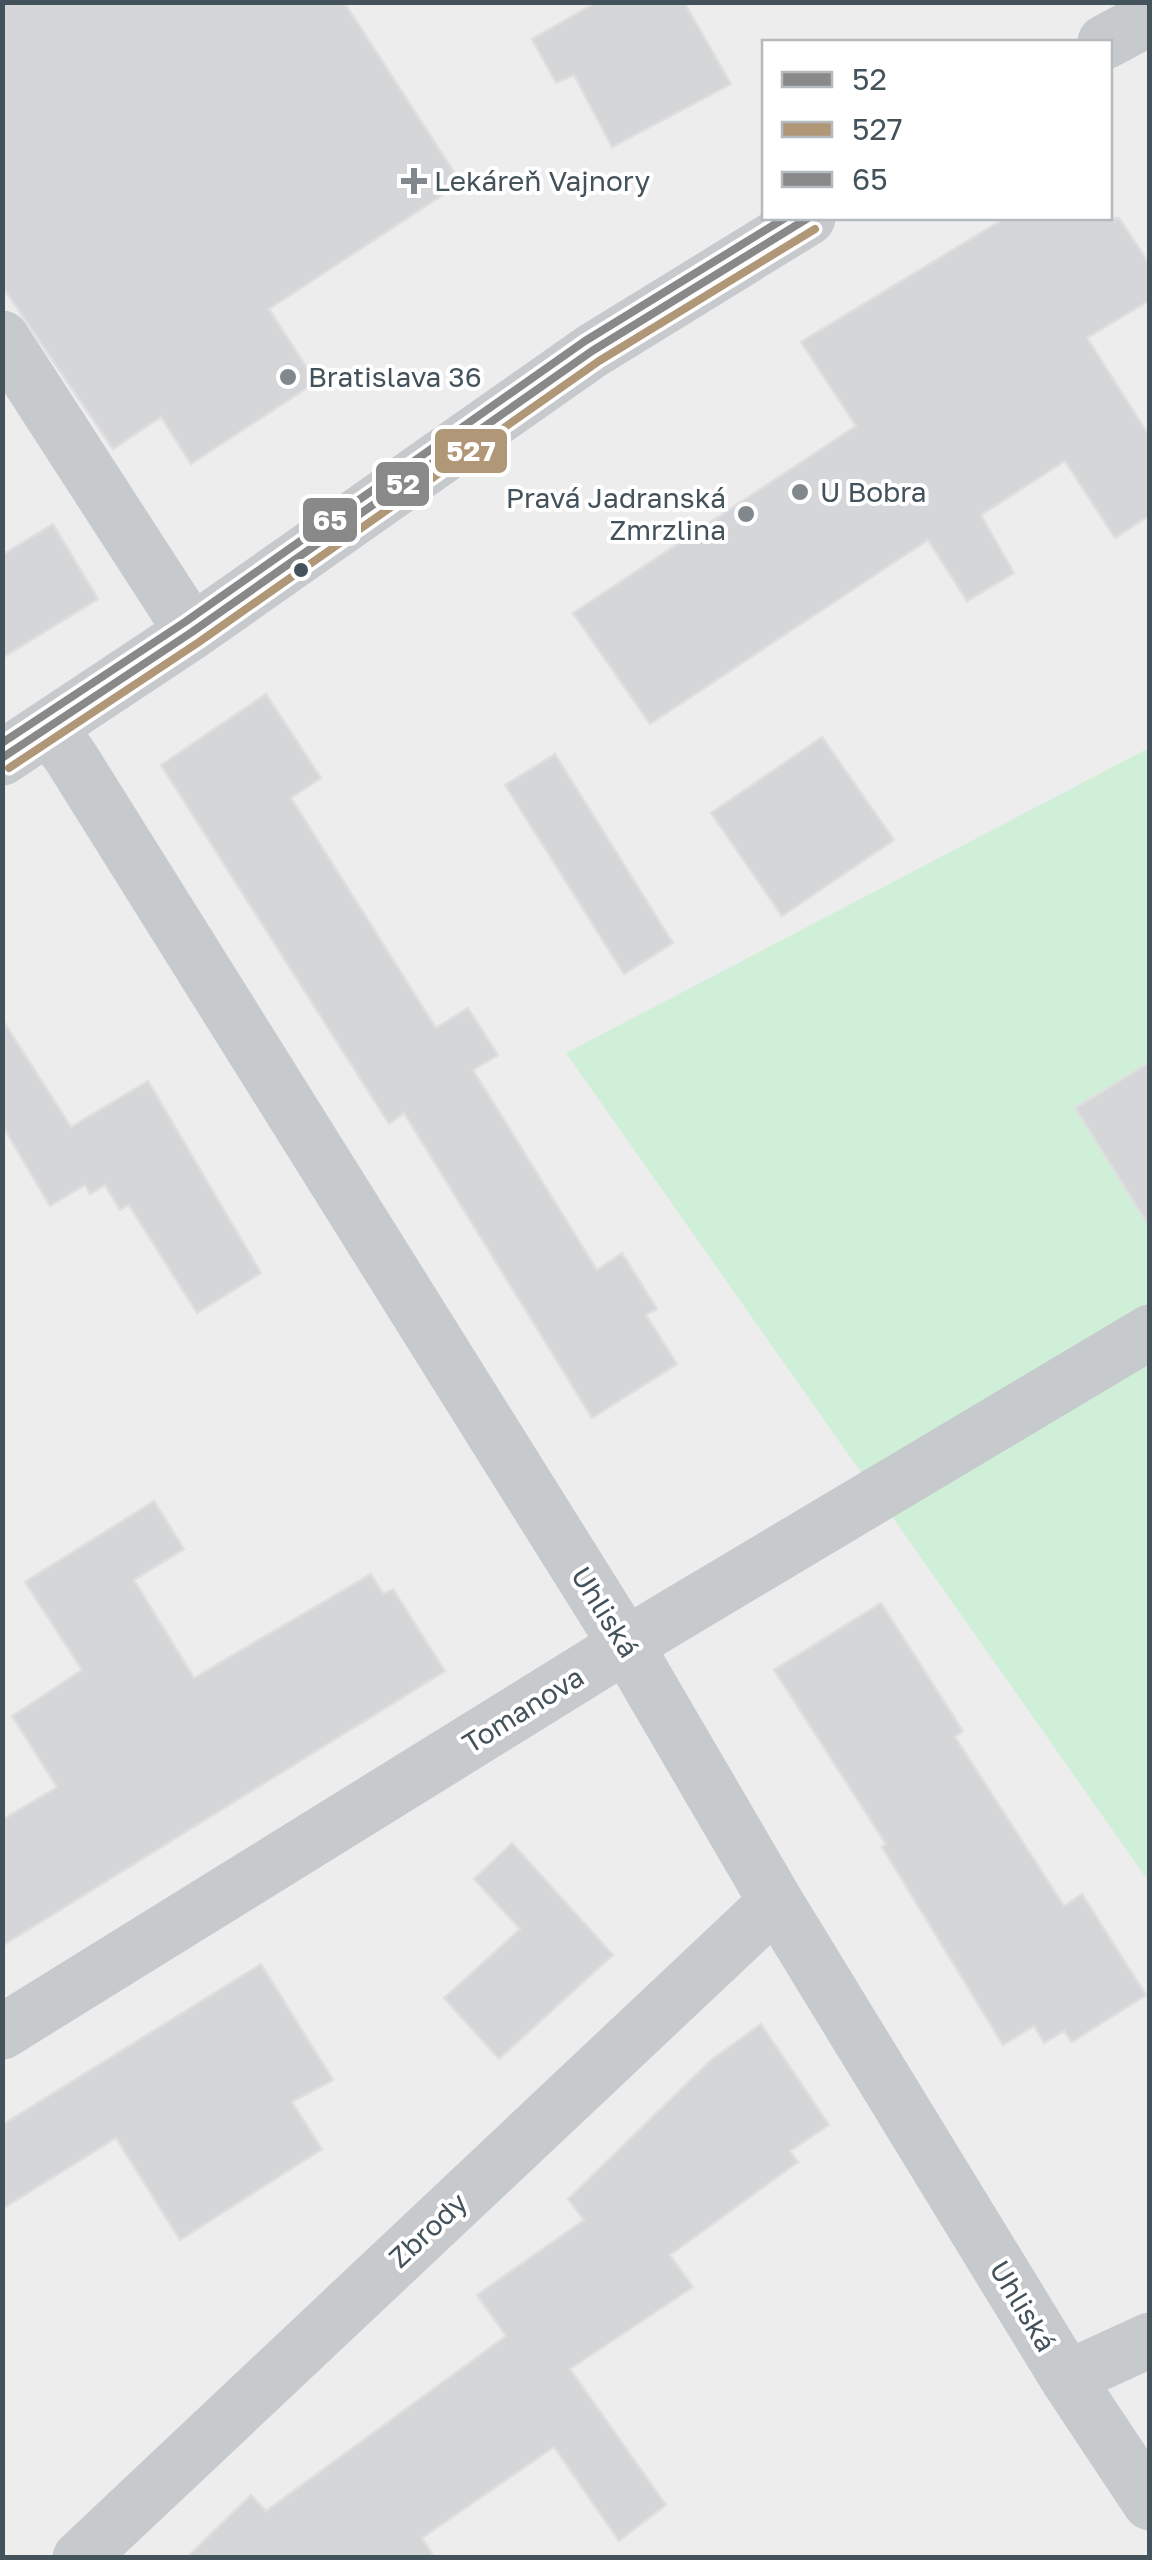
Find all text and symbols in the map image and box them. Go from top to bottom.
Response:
legend [762,40,1112,220]
text: 52 [852,61,887,97]
text: 527 [852,111,903,147]
text: 65 [852,161,888,197]
place label: Lekáreň Vajnory [434,164,651,197]
marker: Lekáreň Vajnory [403,170,425,192]
place label: Bratislava 36 [308,360,482,393]
marker: Bratislava 36 [277,366,299,388]
line badge: 527 [433,427,509,475]
text: 527 [446,434,496,467]
line badge: 52 [374,460,431,508]
text: 52 [386,467,420,500]
place label: U Bobra [820,475,927,508]
place label: Pravá Jadranská Zmrzlina [506,481,726,546]
marker: U Bobra [789,481,811,503]
line badge: 65 [301,496,359,544]
text: 65 [313,503,347,536]
marker: Pravá Jadranská Zmrzlina [735,503,757,525]
unlabelled marker [291,560,311,580]
street label: Uhliská [565,1560,646,1663]
street label: Tomanova [456,1659,589,1760]
street label: Zbrody [382,2185,474,2274]
street label: Uhliská [983,2254,1063,2357]

